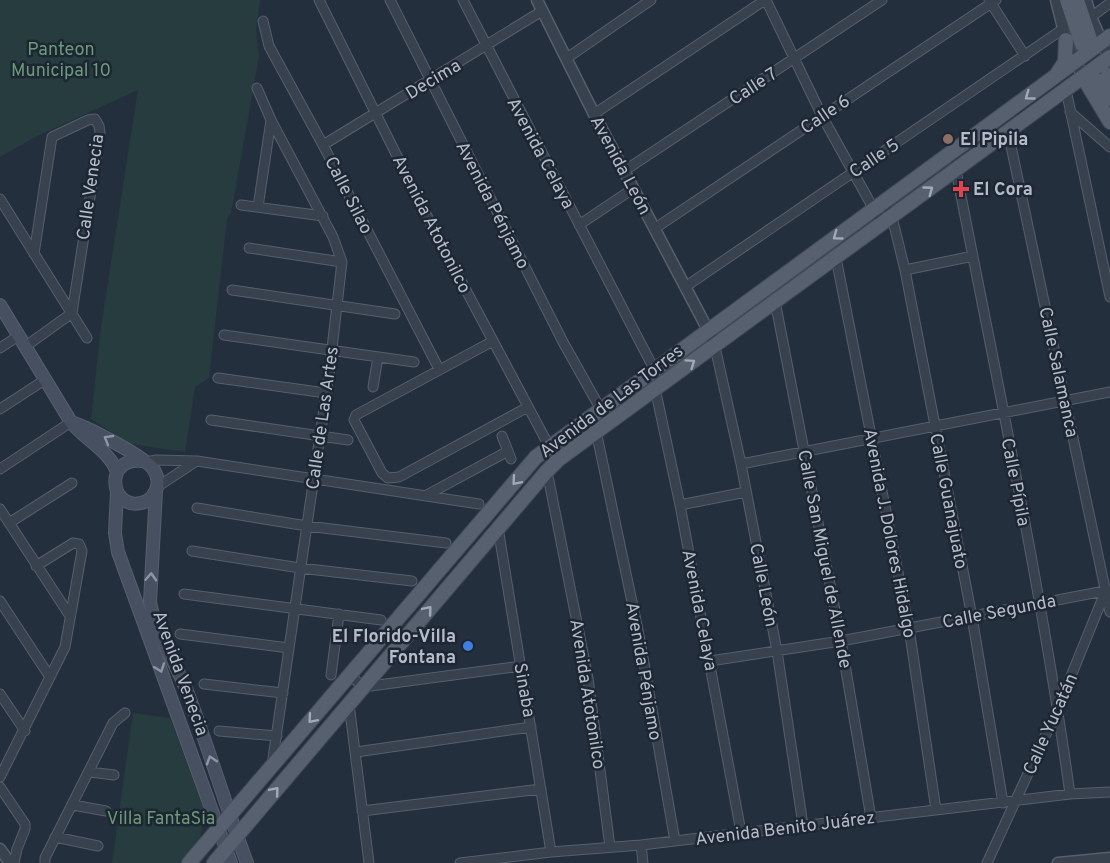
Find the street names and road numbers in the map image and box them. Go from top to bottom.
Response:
street label: Decima [402,55,466,106]
street label: Calle 7 [725,63,782,111]
street label: Calle 6 [797,90,855,140]
street label: Avenida Celaya [501,94,579,213]
street label: Avenida León [584,112,655,219]
street label: Calle Venecia [73,133,110,242]
street label: Calle 5 [845,134,904,184]
street label: Avenida Pénjamo [450,138,534,273]
street label: Avenida Atotonilco [386,152,475,298]
street label: Calle Silao [318,153,377,238]
street label: Calle Salamanca [1032,305,1083,440]
street label: Avenida de Las Torres [535,340,689,464]
street label: Calle de Las Artes [302,345,345,491]
street label: Avenida J. Dolores Hidalgo [857,426,920,640]
street label: Calle Guanajuato [923,431,972,571]
street label: Calle Pípila [995,436,1034,528]
street label: Calle San Miguel de Allende [791,448,856,671]
street label: Calle León [743,542,782,629]
street label: Avenida Celaya [676,548,722,673]
street label: Calle Segunda [940,590,1058,635]
street label: Avenida Pénjamo [619,600,666,742]
street label: Avenida Venecia [146,608,213,739]
street label: Avenida Atotonilco [563,617,610,771]
street label: Sinaba [507,661,540,719]
street label: Calle Yucatán [1019,670,1084,779]
street label: Avenida Benito Juárez [694,807,876,852]

